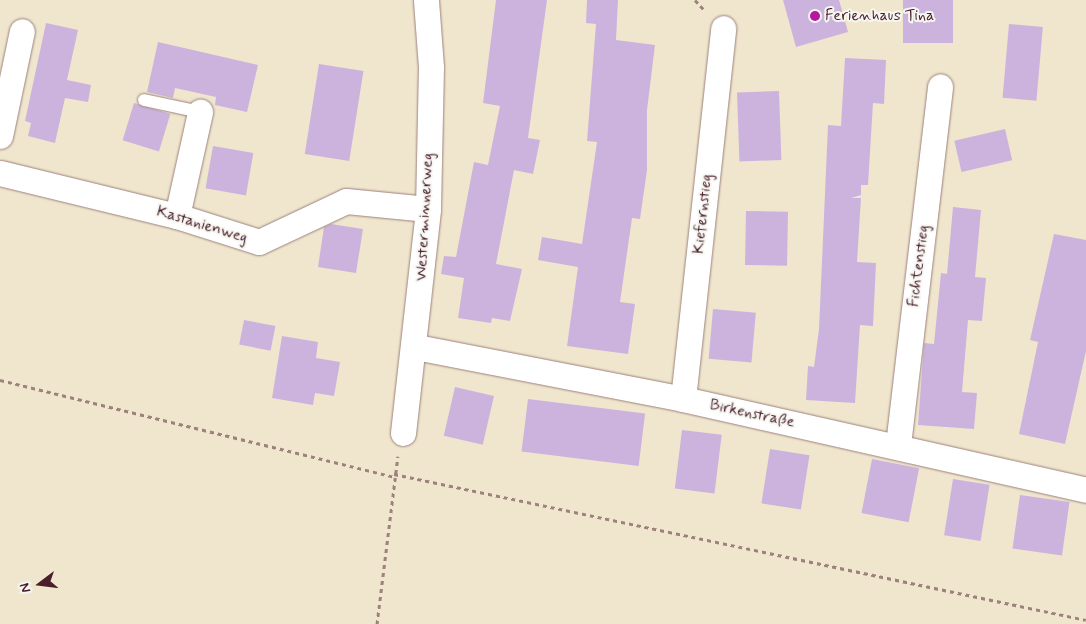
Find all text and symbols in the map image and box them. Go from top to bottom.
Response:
place label: Ferienhaus Tina [825,6,933,26]
marker: Ferienhaus Tina [809,10,821,22]
street label: Westerminnerweg [412,153,438,281]
street label: Kiefernstieg [689,173,717,255]
street label: Kastanienweg [154,202,250,248]
street label: Fichtenstieg [904,224,934,308]
street label: Birkenstraße [708,396,796,432]
north arrow [15,559,65,609]
text: N [16,581,35,595]

